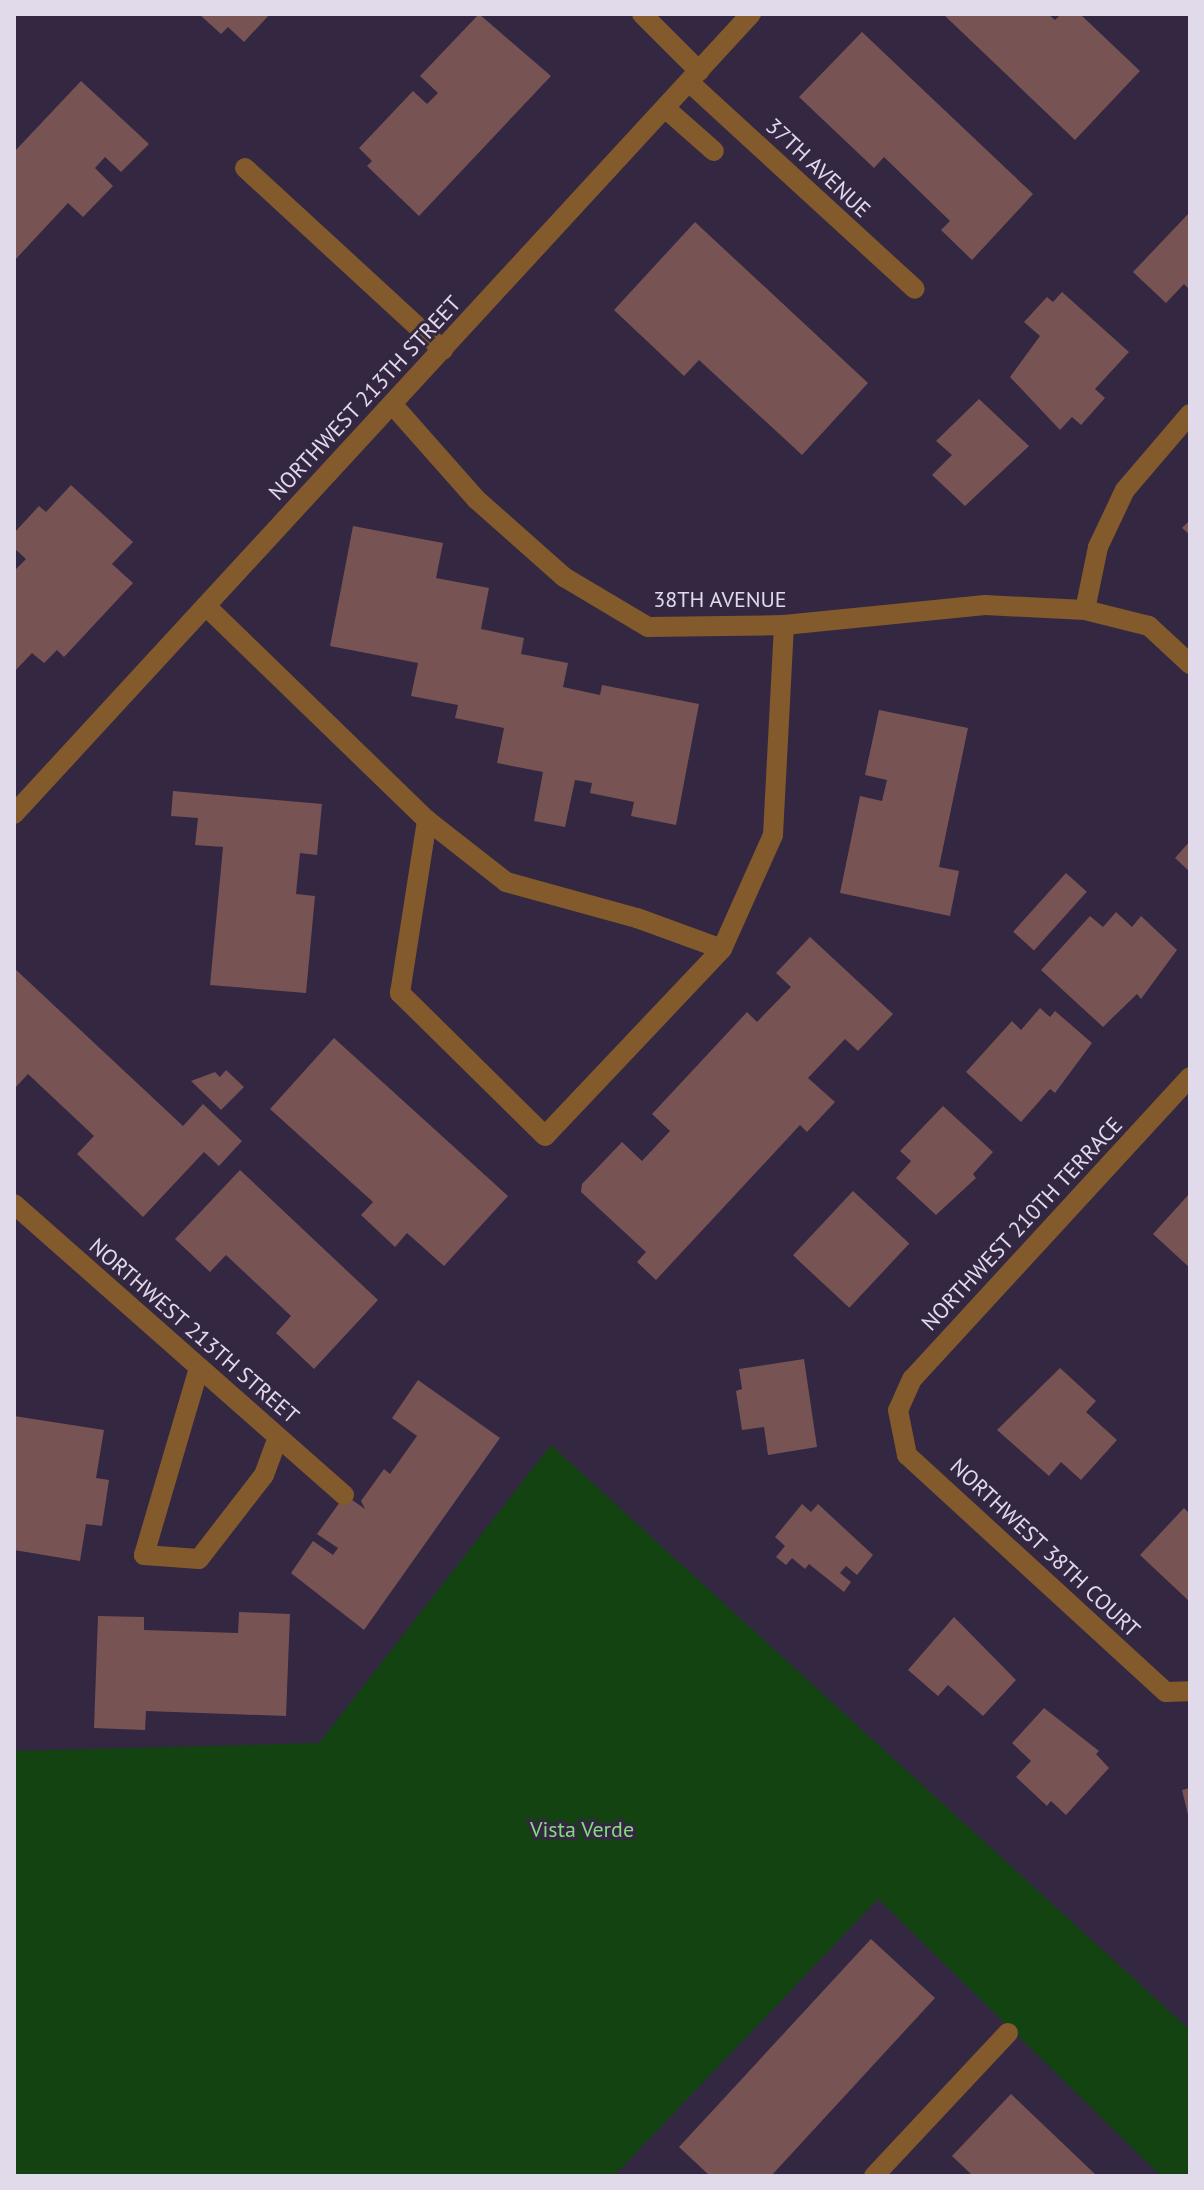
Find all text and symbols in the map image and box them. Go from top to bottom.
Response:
street label: 37TH AVENUE [760,113,876,223]
street label: NORTHWEST 213TH STREET [263,290,467,506]
street label: 38TH AVENUE [653,587,787,613]
street label: NORTHWEST 210TH TERRACE [916,1111,1128,1337]
street label: NORTHWEST 213TH STREET [83,1232,305,1430]
street label: NORTHWEST 38TH COURT [944,1453,1146,1643]
park label: Vista Verde [530,1817,634,1843]

